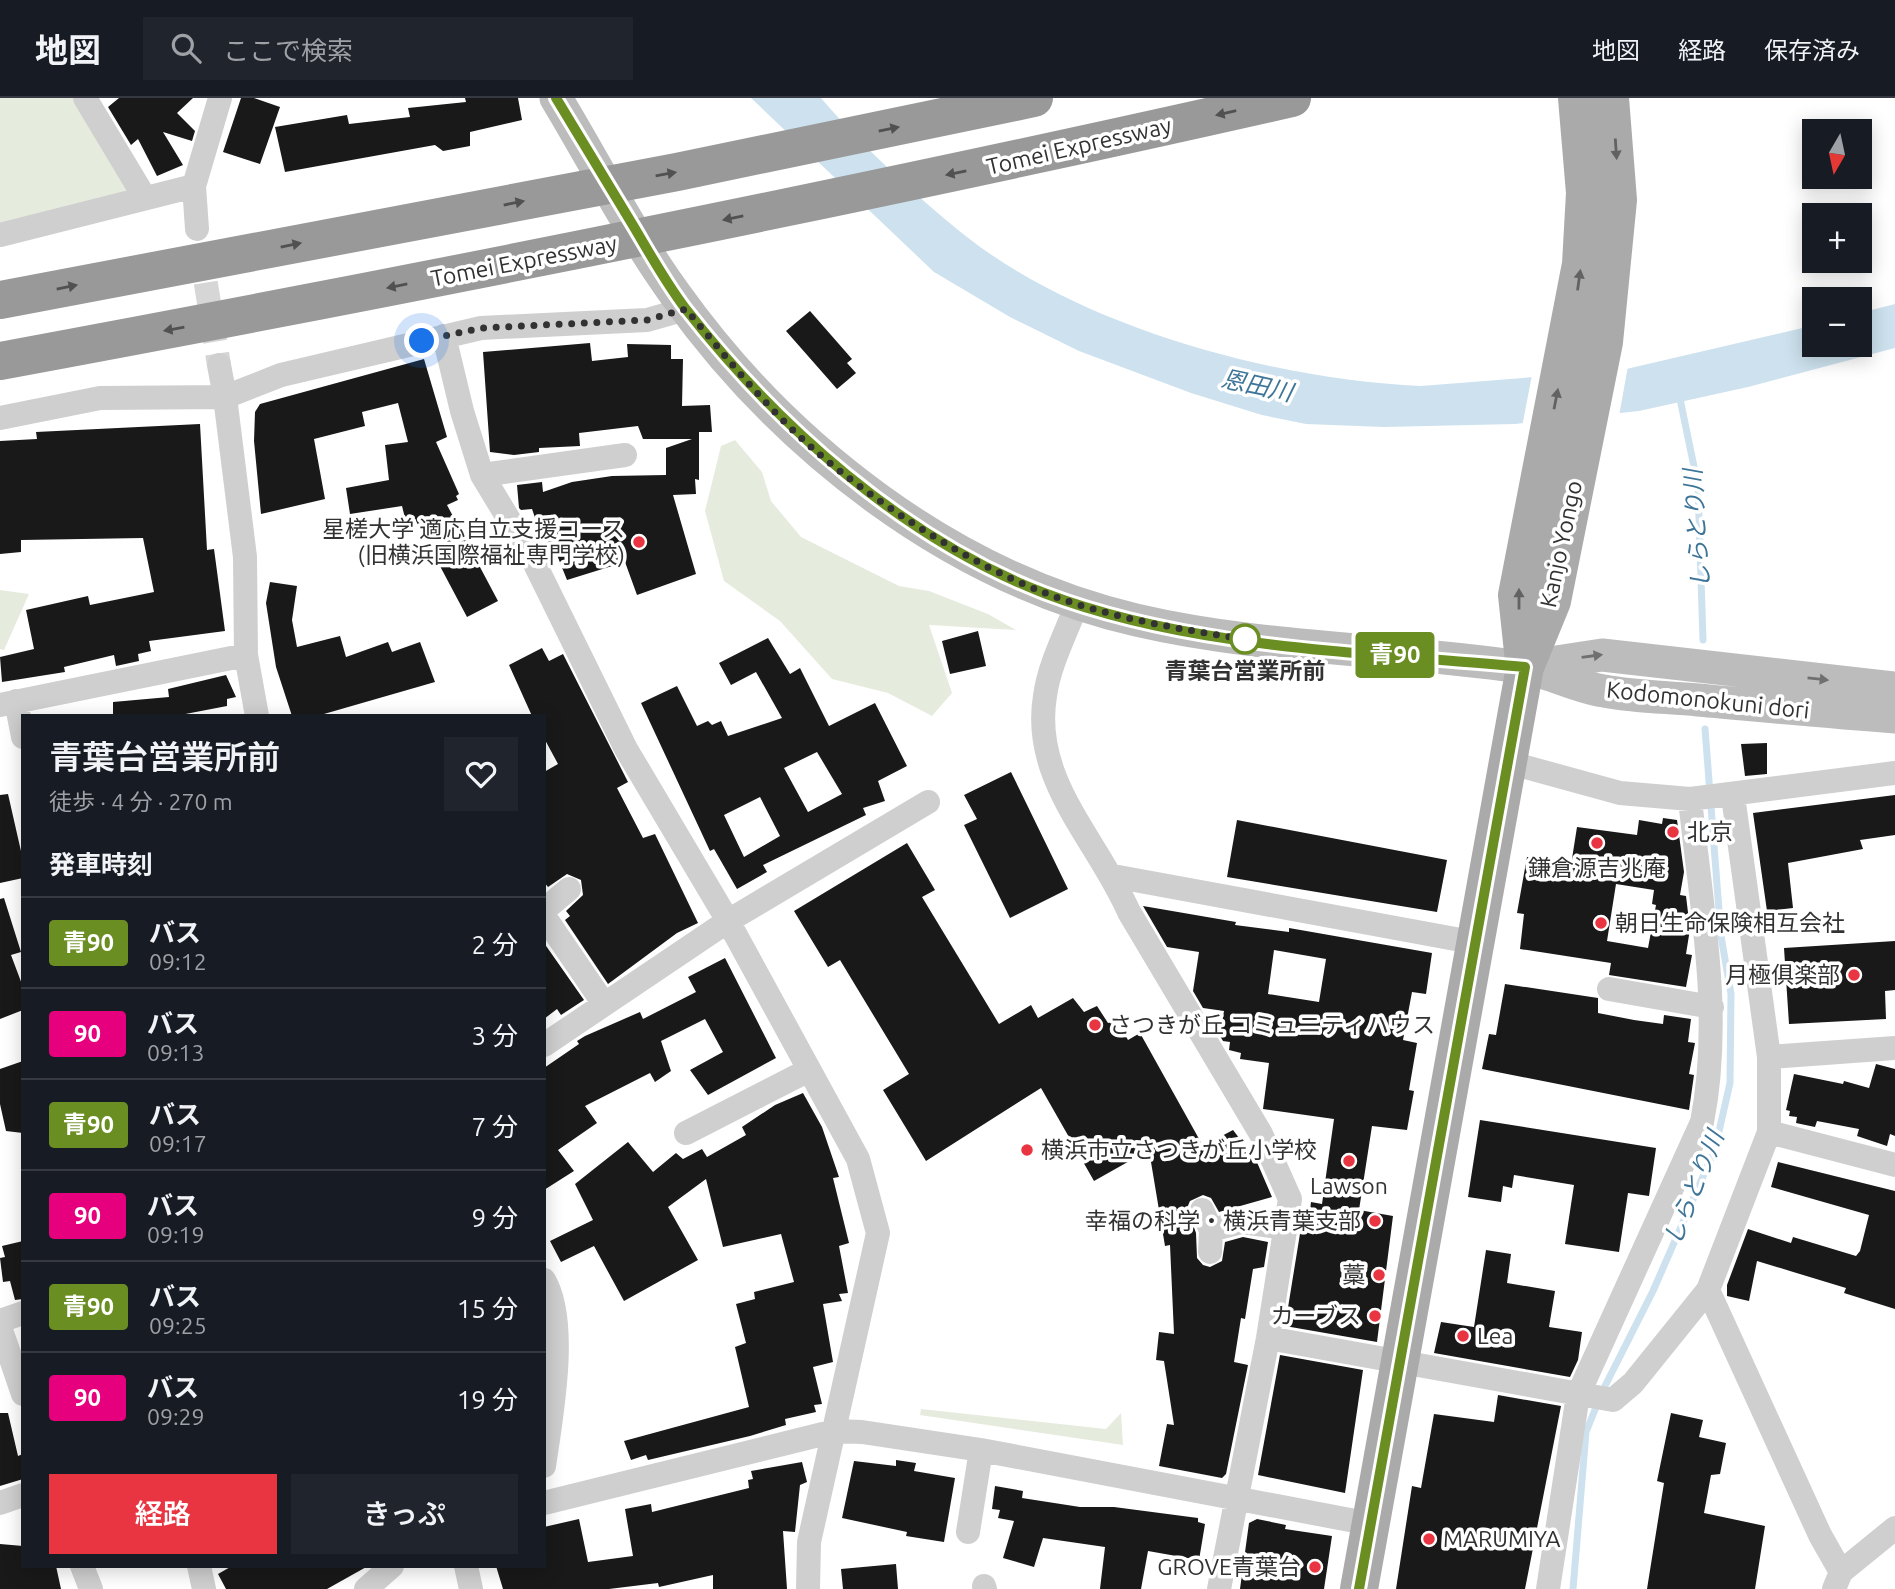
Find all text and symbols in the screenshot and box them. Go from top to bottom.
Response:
search box [143,17,633,80]
icon: search [167,29,205,67]
text: 地図 [35,31,101,68]
text: ここで検索 [223,36,353,65]
text: 地図 [1592,37,1640,64]
text: 経路 [1678,37,1726,64]
text: 保存済み [1764,37,1860,64]
one-way arrow [1215,108,1237,119]
street label: Tomei Expressway [984,112,1174,179]
north arrow [1802,119,1872,189]
map controls [1802,119,1872,357]
one-way arrow [878,123,900,134]
one-way arrow [1611,138,1622,160]
one-way arrow [945,167,967,178]
one-way arrow [655,169,677,180]
one-way arrow [503,197,525,208]
button: + [1802,203,1872,273]
one-way arrow [722,213,744,224]
street label: Tomei Expressway [429,230,619,291]
one-way arrow [280,239,302,250]
one-way arrow [1573,268,1584,290]
one-way arrow [386,281,408,292]
one-way arrow [56,282,78,293]
button: − [1802,287,1872,357]
your location [404,323,439,358]
one-way arrow [163,324,185,335]
water label: 恩田川 [1219,365,1298,407]
one-way arrow [1550,388,1561,410]
water label: しらとり川 [1679,465,1714,590]
street label: Kanjo Yongo [1535,478,1586,610]
place label: 星槎大学 適応自立支援コース (旧横浜国際福祉専門学校) [322,516,625,568]
marker: 星槎大学 適応自立支援コース (旧横浜国際福祉専門学校) [631,534,647,550]
one-way arrow [1513,588,1525,610]
marker: 青葉台営業所前 [1230,624,1260,654]
line badge: 青90 [1355,632,1435,678]
text: 青90 [1369,641,1421,668]
one-way arrow [1581,651,1603,662]
place label: 青葉台営業所前 [1165,658,1326,683]
one-way arrow [1807,673,1829,684]
street label: Kodomonokuni dori [1605,676,1811,723]
button: heart [444,737,518,811]
text: 青葉台営業所前 [49,738,280,775]
text: 徒歩 · 4 分 · 270 m [49,789,233,814]
place label: 北京 [1687,819,1733,844]
marker: 北京 [1665,824,1681,840]
marker: 鎌倉源吉兆庵 [1589,835,1605,851]
text: 発車時刻 [49,850,153,879]
place label: 鎌倉源吉兆庵 [1528,855,1666,880]
place label: 朝日生命保険相互会社 [1615,910,1845,935]
marker: 朝日生命保険相互会社 [1593,915,1609,931]
text: バス [149,918,201,947]
text: 青90 [63,929,114,956]
text: 2 分 [471,930,518,959]
text: 09:12 [149,949,207,974]
place label: 月極俱楽部 [1725,962,1840,987]
marker: 月極俱楽部 [1846,967,1862,983]
text: バス [147,1009,199,1038]
place label: さつきが丘 コミュニティハウス [1109,1012,1435,1037]
marker: さつきが丘 コミュニティハウス [1087,1017,1103,1033]
text: 90 [74,1020,101,1047]
text: 3 分 [471,1021,518,1050]
text: 09:13 [147,1040,205,1065]
text: バス [149,1100,201,1129]
text: 青90 [63,1111,114,1138]
text: 7 分 [471,1112,518,1141]
water label: しらとり川 [1659,1124,1730,1249]
text: 09:17 [149,1131,207,1156]
place label: 横浜市立さつきが丘小学校 [1041,1137,1317,1162]
marker: 横浜市立さつきが丘小学校 [1019,1142,1035,1158]
marker: Lawson [1341,1153,1357,1169]
place label: Lawson [1310,1173,1388,1198]
text: バス [147,1191,199,1220]
text: 90 [74,1202,101,1229]
text: 9 分 [471,1203,518,1232]
place label: 幸福の科学・横浜青葉支部 [1085,1208,1361,1233]
marker: 幸福の科学・横浜青葉支部 [1367,1213,1383,1229]
text: 09:19 [147,1222,205,1247]
place label: 藁 [1342,1262,1365,1287]
marker: 藁 [1371,1267,1387,1283]
text: バス [149,1282,201,1311]
text: 青90 [63,1293,114,1320]
text: 15 分 [457,1294,518,1323]
place label: カーブス [1270,1303,1361,1328]
marker: カーブス [1367,1308,1383,1324]
text: 09:25 [149,1313,207,1338]
place label: Lea [1477,1323,1513,1348]
marker: Lea [1455,1328,1471,1344]
text: バス [147,1373,199,1402]
text: 90 [74,1384,101,1411]
text: 19 分 [457,1385,518,1414]
text: 09:29 [147,1404,205,1429]
button: 経路 [49,1474,277,1554]
button: きっぷ [291,1474,518,1554]
place label: MARUMIYA [1443,1526,1561,1551]
marker: MARUMIYA [1421,1531,1437,1547]
place label: GROVE青葉台 [1157,1554,1301,1579]
marker: GROVE青葉台 [1307,1559,1323,1575]

